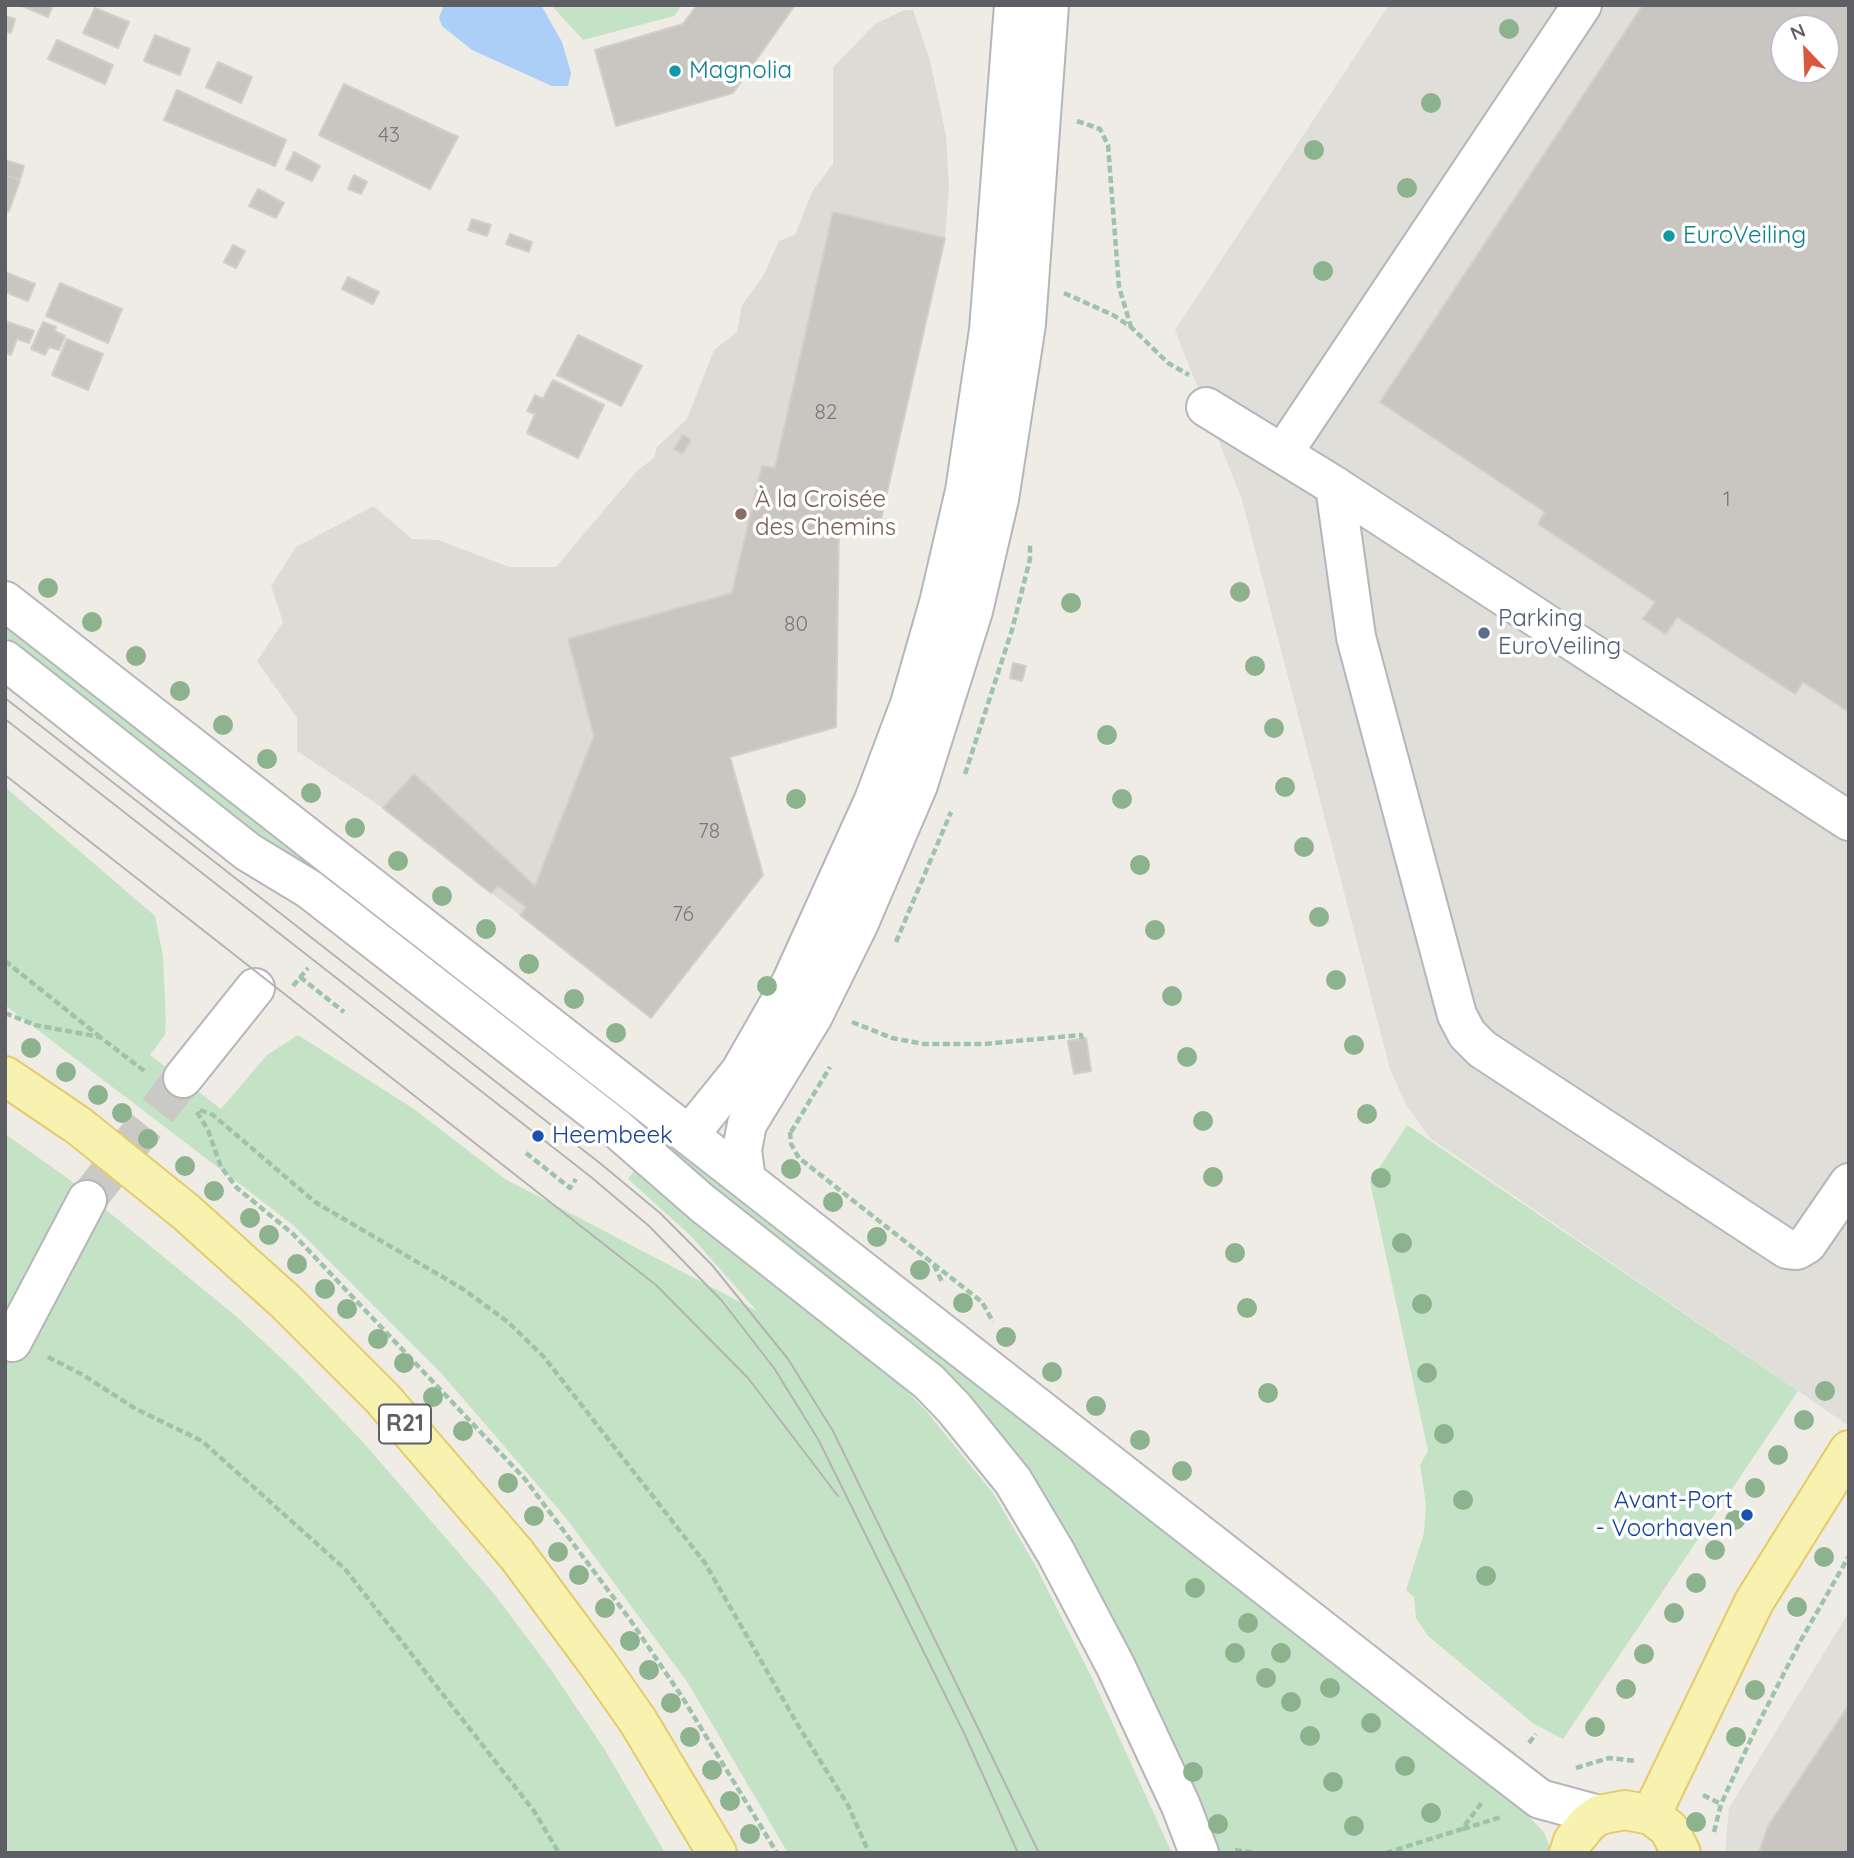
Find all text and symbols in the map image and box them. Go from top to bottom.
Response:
north arrow [1770,14,1840,84]
text: N [1786,18,1809,45]
place label: Magnolia [689,57,792,85]
marker: Magnolia [667,63,683,79]
house number: 43 [378,123,400,149]
place label: EuroVeiling [1683,222,1806,250]
marker: EuroVeiling [1661,228,1677,244]
house number: 82 [815,400,837,426]
place label: À la Croisée des Chemins [755,486,896,542]
house number: 1 [1723,487,1731,513]
marker: À la Croisée des Chemins [733,506,749,522]
place label: Parking EuroVeiling [1498,605,1621,661]
house number: 80 [784,612,808,638]
marker: Parking EuroVeiling [1476,625,1492,641]
house number: 78 [698,819,720,845]
house number: 76 [672,902,694,928]
place label: Heembeek [552,1122,673,1150]
marker: Heembeek [530,1128,546,1144]
road number: R21 [379,1404,431,1443]
place label: Avant-Port - Voorhaven [1596,1487,1733,1543]
marker: Avant-Port - Voorhaven [1739,1507,1755,1523]

